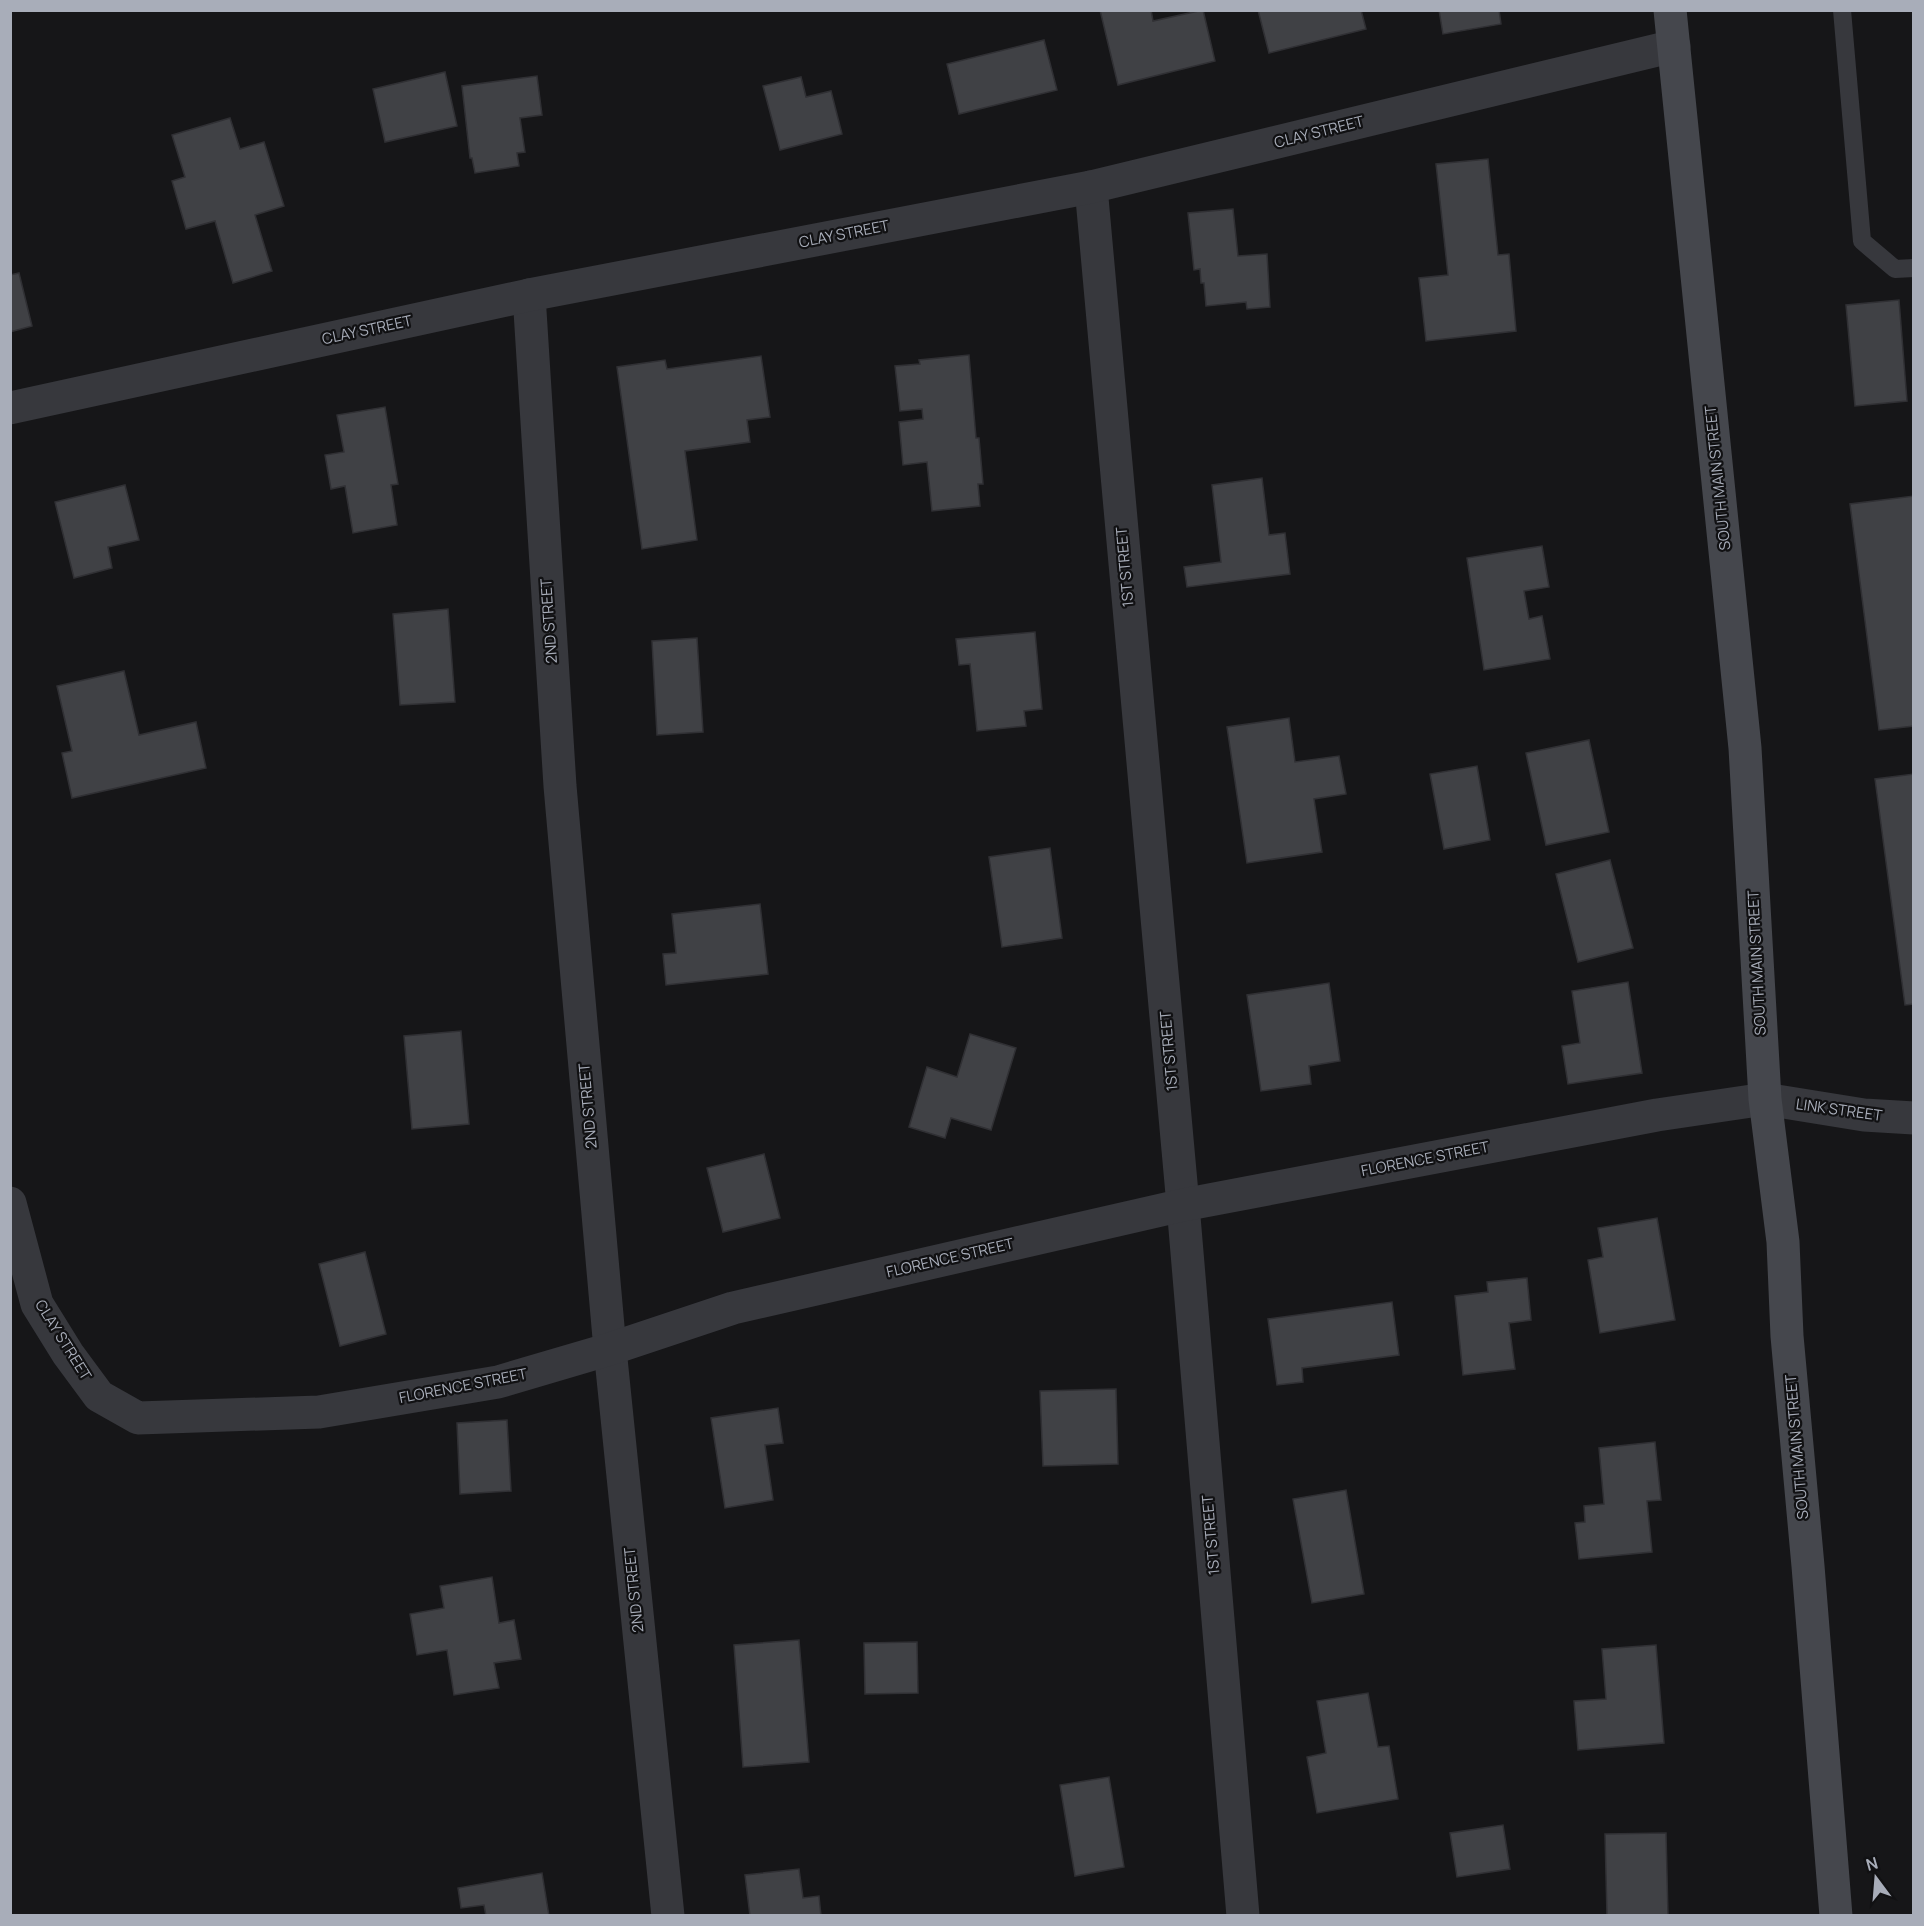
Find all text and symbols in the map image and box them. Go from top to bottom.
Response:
street label: CLAY STREET [1272,110,1366,153]
street label: CLAY STREET [797,214,891,253]
street label: CLAY STREET [320,310,414,349]
street label: SOUTH MAIN STREET [1699,405,1736,551]
street label: 1ST STREET [1111,526,1138,608]
street label: 2ND STREET [535,578,562,664]
street label: SOUTH MAIN STREET [1742,890,1771,1036]
street label: 1ST STREET [1155,1010,1182,1092]
street label: 2ND STREET [573,1062,602,1150]
street label: LINK STREET [1795,1093,1884,1126]
street label: FLORENCE STREET [1359,1136,1491,1181]
street label: FLORENCE STREET [884,1233,1016,1282]
street label: CLAY STREET [30,1295,97,1384]
street label: FLORENCE STREET [397,1363,529,1408]
street label: SOUTH MAIN STREET [1780,1374,1813,1520]
street label: 1ST STREET [1197,1494,1224,1576]
street label: 2ND STREET [619,1546,648,1634]
north arrow [1846,1848,1906,1908]
text: N [1863,1851,1880,1876]

